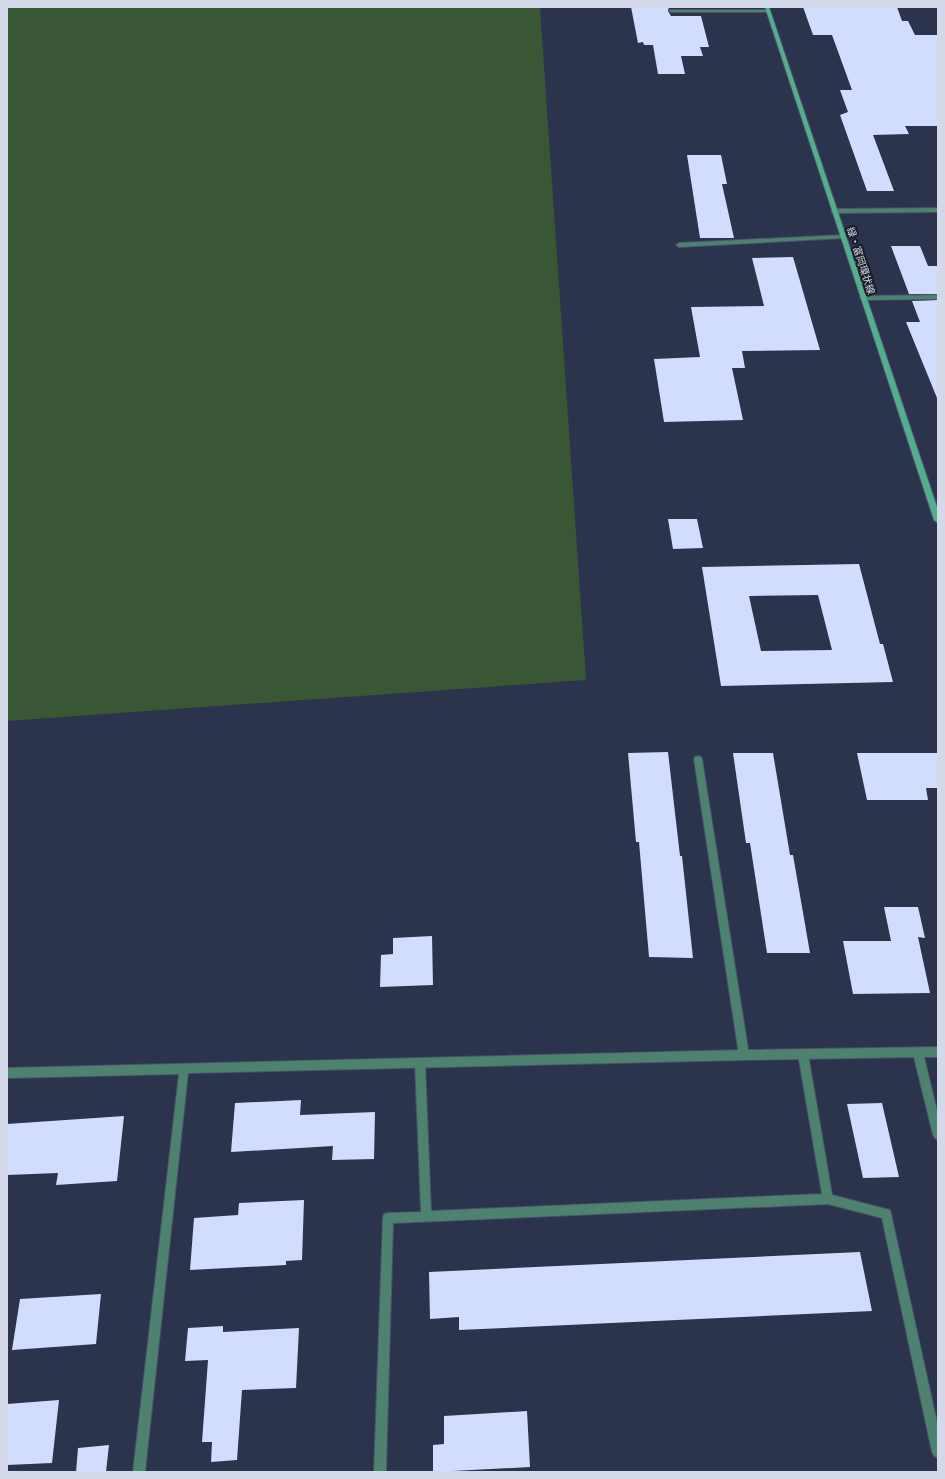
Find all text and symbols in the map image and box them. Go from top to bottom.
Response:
street label: 緑・富岡環状線 [843,226,877,296]

